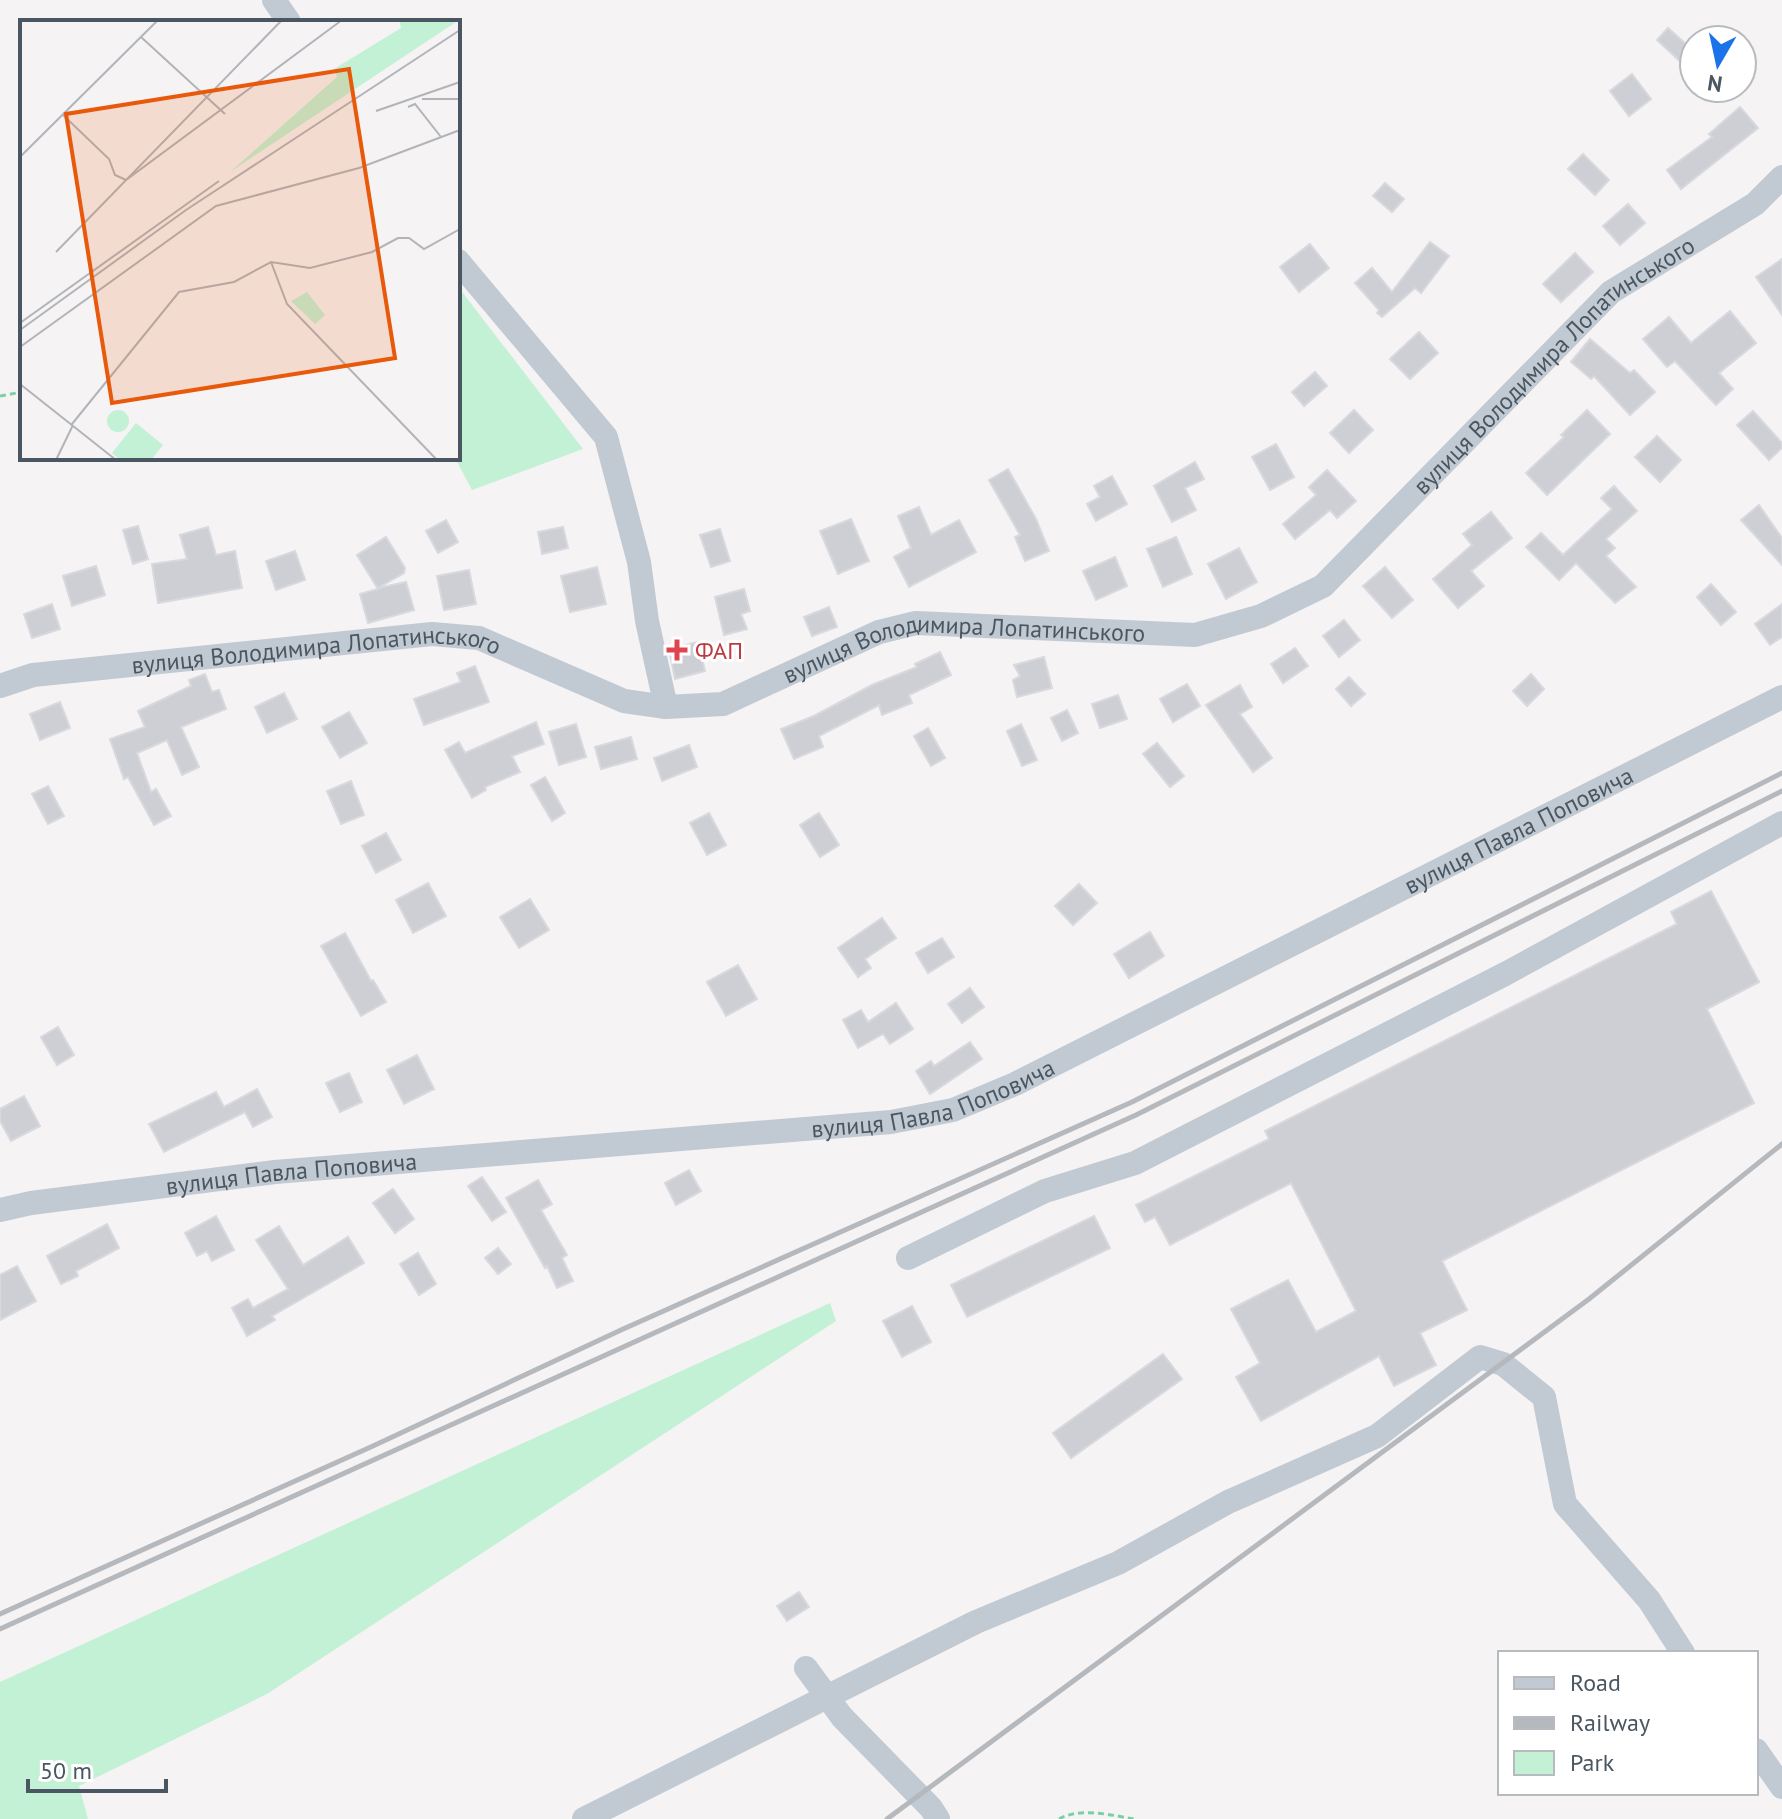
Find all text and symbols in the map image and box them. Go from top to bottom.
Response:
inset map [20,20,460,460]
north arrow [1678,24,1758,104]
text: N [1706,69,1724,99]
street label: вулиця Володимира Лопатинського [1406,229,1700,501]
street label: вулиця Володимира Лопатинського [778,608,1146,690]
street label: вулиця Володимира Лопатинського [130,618,506,680]
place label: ФАП [695,635,743,666]
marker: ФАП [666,639,688,661]
street label: вулиця Павла Поповича [1399,759,1638,901]
street label: вулиця Павла Поповича [810,1051,1059,1144]
street label: вулиця Павла Поповича [164,1145,418,1201]
legend [1498,1651,1758,1795]
text: Road [1570,1667,1621,1698]
text: Railway [1570,1707,1650,1738]
scale bar [28,1743,166,1793]
text: Park [1570,1747,1615,1778]
text: 50 m [40,1755,92,1786]

